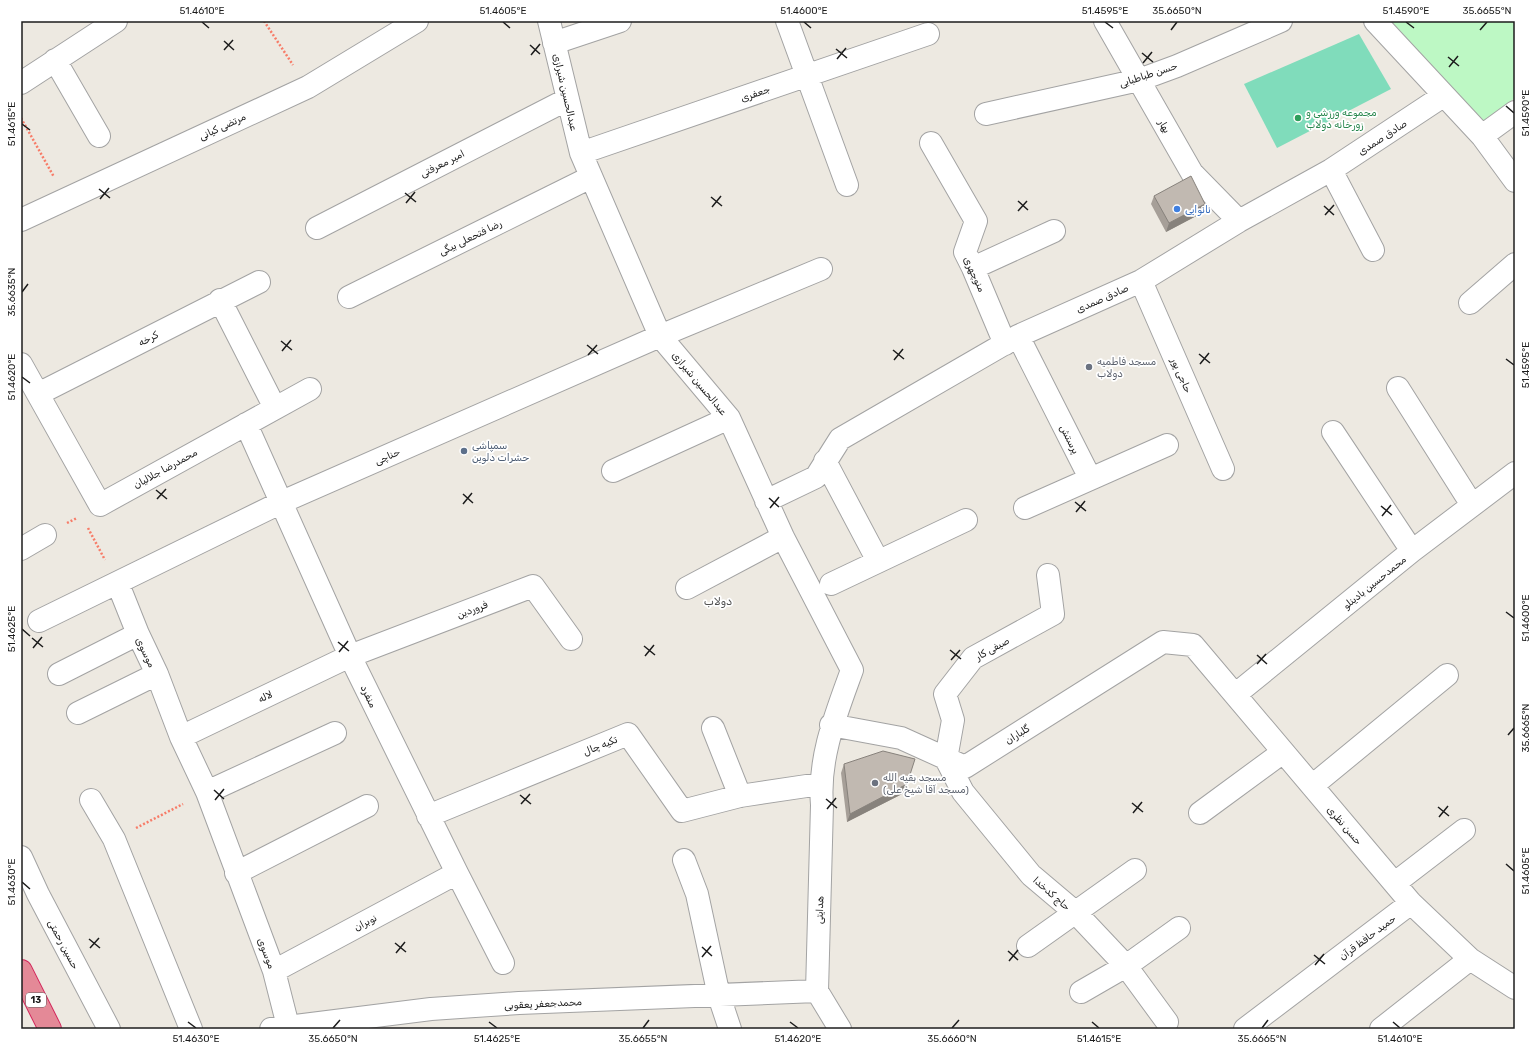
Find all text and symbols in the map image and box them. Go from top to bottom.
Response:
text: 51.4610°E [179,5,225,17]
text: 51.4605°E [480,5,526,17]
text: 51.4600°E [780,5,828,17]
text: 51.4595°E [1082,5,1128,17]
text: 35.6650°N [1152,5,1202,17]
text: 51.4590°E [1383,5,1429,17]
text: 35.6655°N [1462,5,1512,17]
street label: عبدالحسین شیرازی [550,52,580,133]
street label: حسن طباطبایی [1118,60,1179,90]
street label: جعفری [739,83,772,105]
text: 51.4590°E [1520,90,1532,136]
text: 51.4615°E [6,102,18,146]
place label: مجموعه ورزشی و زورخانه دولاب [1306,107,1377,131]
street label: مرتضی کیانی [197,111,248,143]
marker: مجموعه ورزشی و زورخانه دولاب [1293,113,1303,123]
street label: بهار [1155,117,1173,135]
street label: صادق صمدی [1356,118,1409,158]
street label: امیر معرفتی [418,148,467,180]
marker: نانوایی [1172,204,1182,214]
place label: نانوایی [1185,204,1211,216]
street label: رضا فتحعلی بیگی [437,217,504,258]
street label: منوچهری [961,255,988,294]
text: 35.6635°N [6,267,18,317]
street label: صادق صمدی [1074,282,1130,316]
street label: کرخه [136,329,161,349]
text: 51.4595°E [1520,342,1532,388]
street label: عبدالحسین شیرازی [669,350,730,418]
text: 51.4620°E [6,354,18,400]
street label: حاجی پور [1167,355,1194,395]
place label: مسجد فاطمیه دولاب [1097,356,1157,380]
marker: مسجد فاطمیه دولاب [1084,362,1094,372]
street label: پرستش [1056,423,1082,457]
place label: سمپاشی حشرات دلوین [472,440,529,464]
street label: محمدرضا جلالیان [131,446,200,491]
street label: حناچی [373,446,402,468]
marker: سمپاشی حشرات دلوین [459,446,469,456]
street label: محمدحسین بادینلو [1340,553,1409,612]
text: 51.4600°E [1520,594,1532,642]
district label: دولاب [704,595,732,609]
street label: فروردین [455,598,490,621]
text: 51.4625°E [6,606,18,652]
street label: موسوی [133,635,158,670]
street label: صیفی کار [973,635,1012,664]
street label: منفرد [358,683,379,710]
street label: لاله [256,688,275,705]
text: 35.6665°N [1520,703,1532,753]
street label: گلباران [1003,722,1032,747]
street label: تکیه چال [581,733,620,758]
place label: مسجد بقیه الله (مسجد آقا شیخ علی) [883,772,969,797]
marker: مسجد بقیه الله (مسجد آقا شیخ علی) [870,778,880,788]
street label: حسن نظری [1324,804,1364,847]
text: 51.4605°E [1520,848,1532,894]
text: 51.4630°E [6,859,18,905]
street label: حاج کدخدا [1030,874,1072,914]
street label: هدایتی [814,895,826,924]
street label: نوبران [352,912,379,934]
street label: حمید حافظ قرآن [1337,913,1398,963]
street label: حسین رحمتی [45,918,81,971]
street label: موسوی [255,936,278,971]
road number: 13 [26,993,46,1007]
street label: محمدجعفر یعقوبی [504,996,583,1012]
text: 51.4630°E [173,1033,219,1045]
text: 35.6650°N [308,1033,358,1045]
text: 51.4625°E [474,1033,520,1045]
text: 35.6655°N [618,1033,668,1045]
text: 51.4620°E [775,1033,821,1045]
text: 35.6660°N [927,1033,977,1045]
text: 51.4615°E [1077,1033,1121,1045]
text: 35.6665°N [1237,1033,1287,1045]
text: 51.4610°E [1377,1033,1423,1045]

